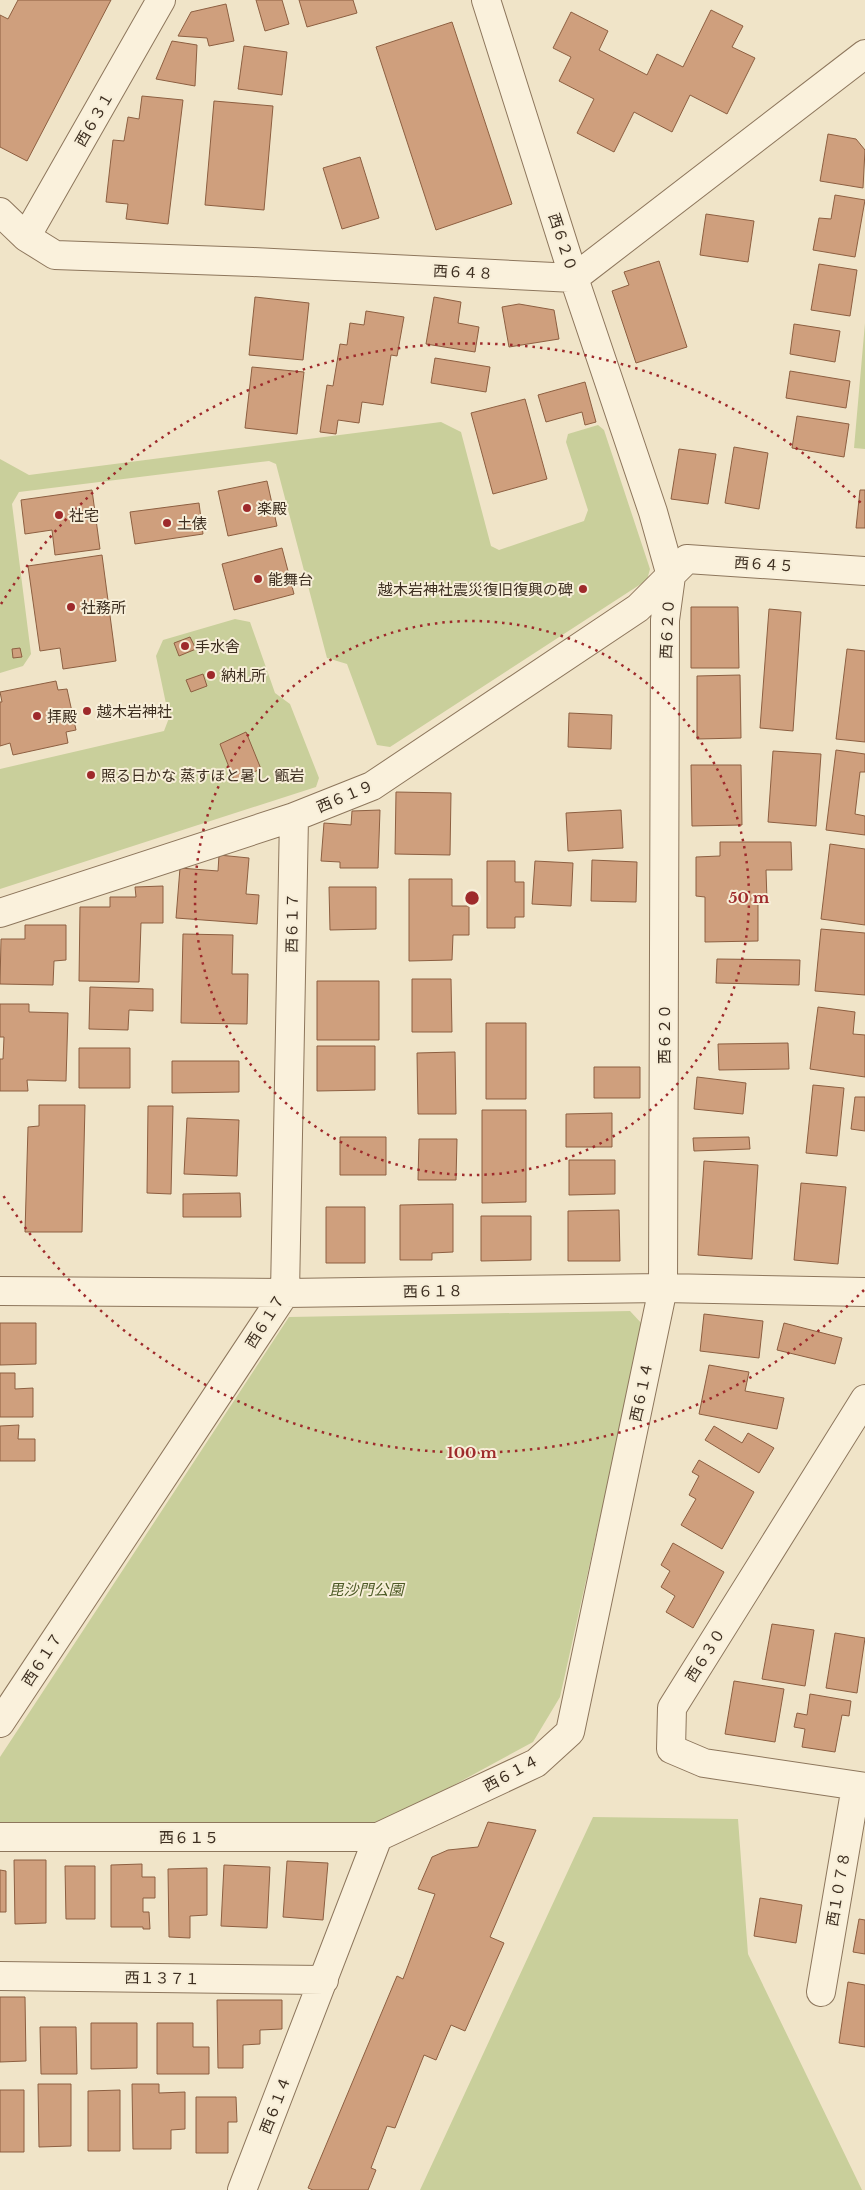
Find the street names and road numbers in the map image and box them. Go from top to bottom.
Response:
street label: 西６３１ [71,88,117,150]
street label: 西６２０ [545,211,581,273]
street label: 西６４８ [433,261,493,283]
street label: 西６４５ [733,552,795,576]
street label: 西６２０ [656,599,678,659]
street label: 西６１９ [314,776,376,816]
street label: 西６１７ [282,893,302,953]
street label: 西６２０ [655,1004,674,1064]
street label: 西６１８ [403,1281,463,1301]
street label: 西６１７ [241,1291,289,1351]
street label: 西６１４ [625,1361,657,1423]
street label: 西６３０ [681,1625,729,1685]
street label: 西６１７ [18,1629,66,1689]
street label: 西６１４ [480,1751,542,1795]
street label: 西６１５ [159,1828,219,1847]
street label: 西１０７８ [822,1850,854,1928]
street label: 西１３７１ [124,1968,200,1988]
street label: 西６１４ [255,2074,295,2136]

